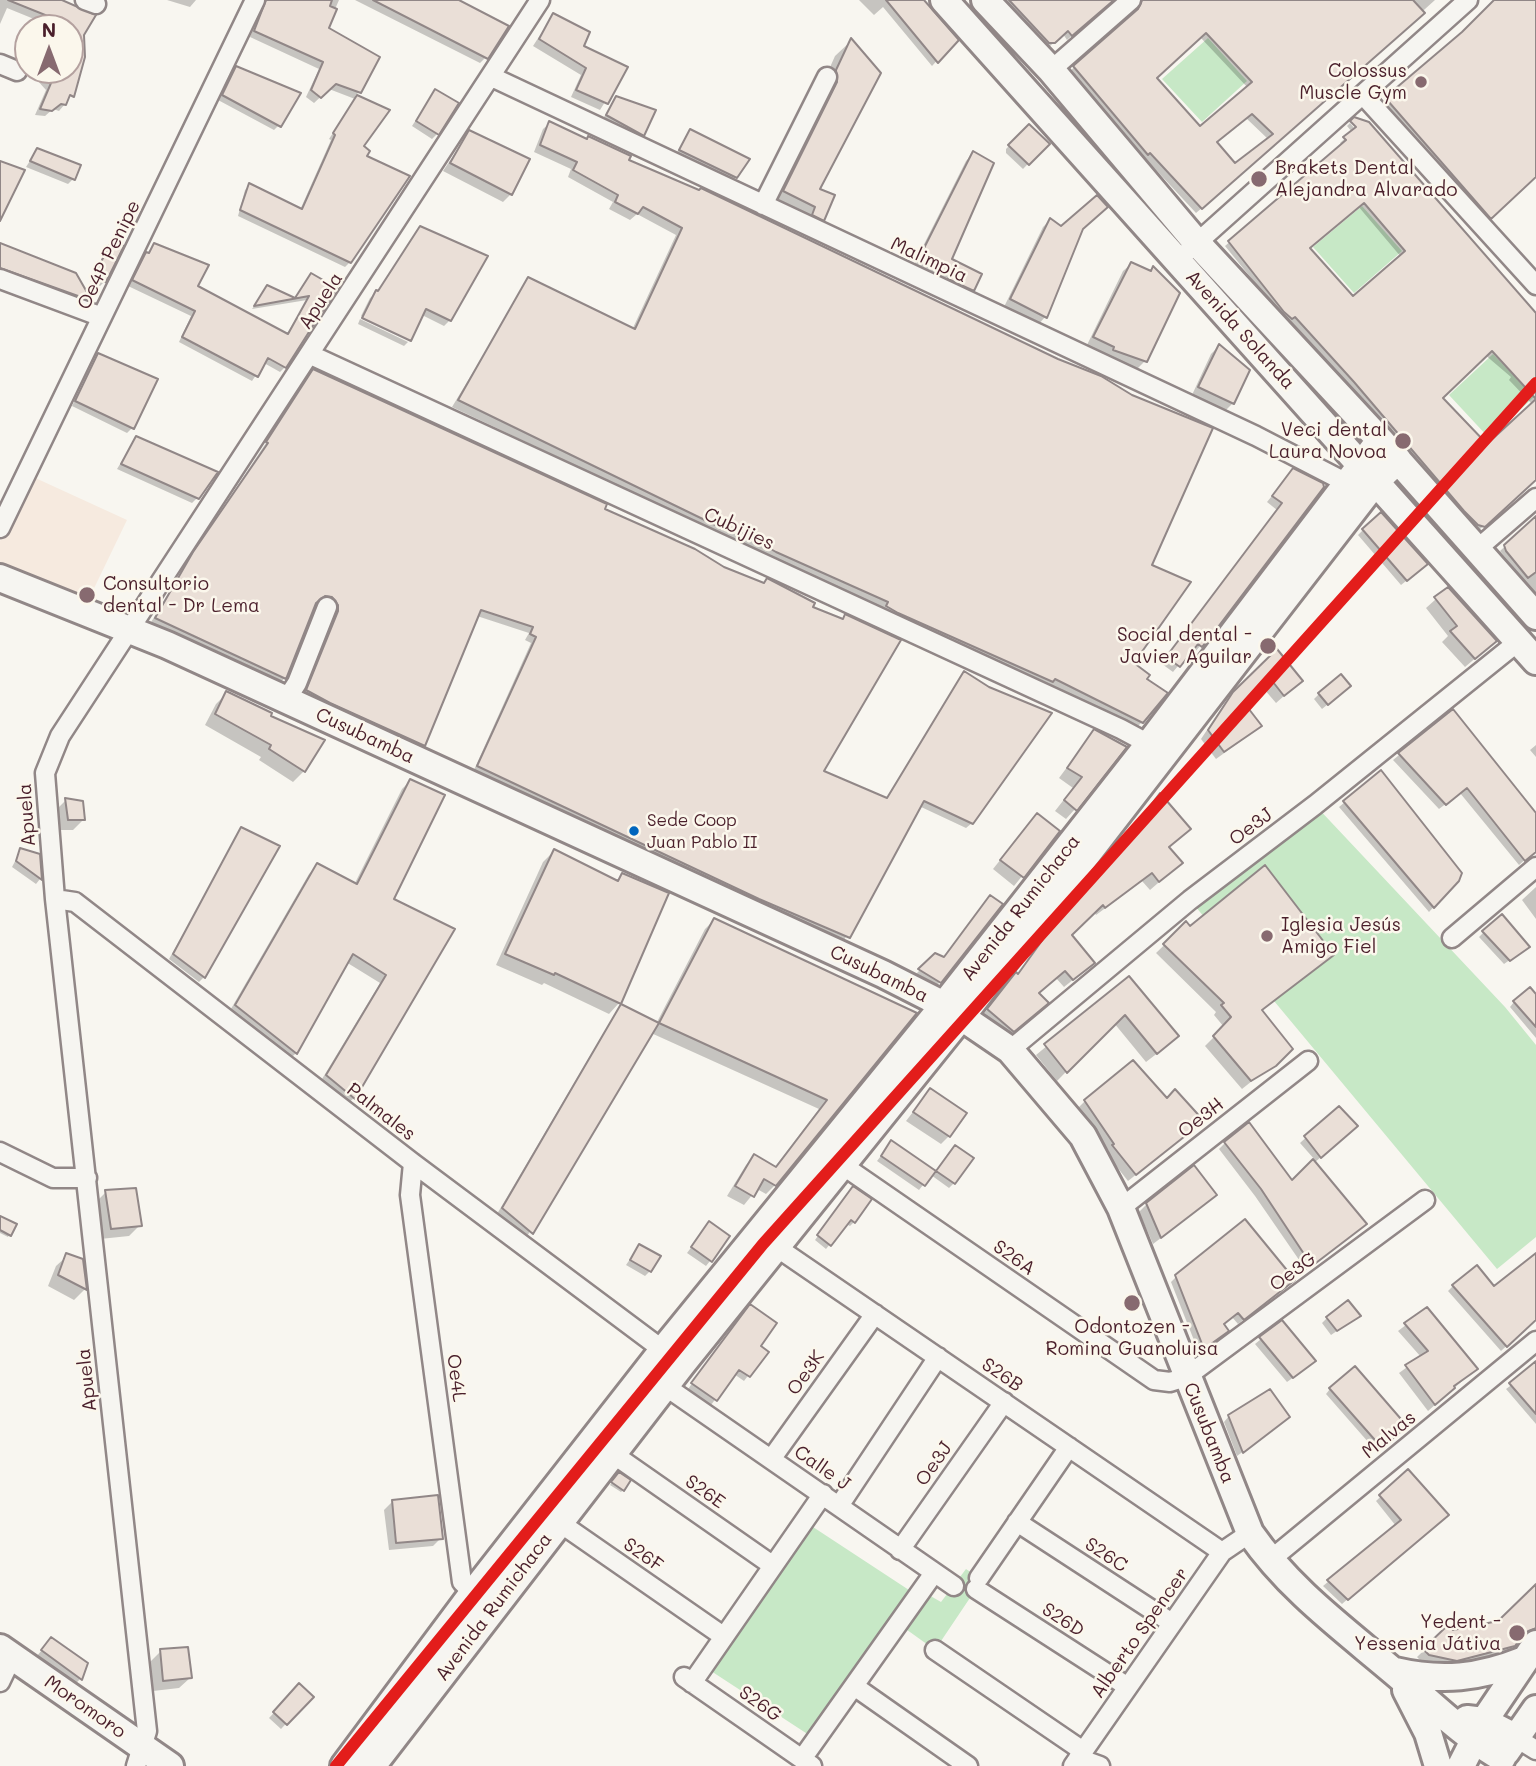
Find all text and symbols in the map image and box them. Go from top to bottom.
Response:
north arrow [14,14,84,84]
text: N [42,17,56,42]
place label: Colossus Muscle Gym [1299,60,1407,104]
marker: Colossus Muscle Gym [1413,74,1429,90]
place label: Brakets Dental Alejandra Alvarado [1275,157,1457,201]
marker: Brakets Dental Alejandra Alvarado [1249,169,1269,189]
street label: Oe4P Penipe [73,197,145,313]
street label: Malimpia [887,232,971,288]
street label: Avenida Solanda [1181,266,1299,394]
street label: Apuela [294,268,348,334]
place label: Veci dental Laura Novoa [1269,419,1387,463]
marker: Veci dental Laura Novoa [1393,431,1413,451]
street label: Cubijies [700,503,778,555]
place label: Consultorio dental - Dr Lema [103,573,260,617]
marker: Consultorio dental - Dr Lema [77,585,97,605]
place label: Social dental - Javier Aguilar [1117,624,1252,668]
marker: Social dental - Javier Aguilar [1258,636,1278,656]
street label: Cusubamba [312,703,418,769]
street label: Apuela [13,782,41,848]
street label: Oe3J [1225,803,1277,851]
place label: Sede Coop Juan Pablo II [647,811,758,851]
marker: Sede Coop Juan Pablo II [627,824,641,838]
street label: Avenida Rumichaca [957,830,1085,986]
place label: Iglesia Jesús Amigo Fiel [1281,914,1401,958]
marker: Iglesia Jesús Amigo Fiel [1259,928,1275,944]
street label: Cusubamba [826,940,932,1008]
street label: Palmales [342,1078,420,1146]
street label: Oe3H [1174,1093,1228,1143]
street label: S26A [989,1235,1039,1281]
street label: Oe3G [1265,1247,1321,1297]
marker: Odontozen - Romina Guanoluisa [1122,1293,1142,1313]
place label: Odontozen - Romina Guanoluisa [1046,1316,1218,1360]
street label: Oe3K [782,1346,830,1400]
street label: Apuela [72,1347,102,1413]
street label: Oe4L [441,1353,471,1403]
street label: S26B [977,1353,1027,1397]
street label: Cusubamba [1178,1379,1240,1487]
street label: Malvas [1357,1406,1421,1464]
street label: Oe3J [911,1438,957,1490]
street label: Calle J [790,1441,854,1495]
street label: S26E [681,1470,729,1514]
street label: Avenida Rumichaca [431,1528,557,1686]
street label: S26F [619,1533,667,1577]
street label: S26C [1080,1533,1132,1577]
street label: Alberto Spencer [1086,1563,1194,1703]
street label: S26D [1038,1598,1088,1642]
place label: Yedent - Yessenia Játiva [1354,1611,1501,1655]
marker: Yedent - Yessenia Játiva [1507,1623,1527,1643]
street label: Moromoro [40,1671,130,1743]
street label: S26G [734,1681,786,1727]

